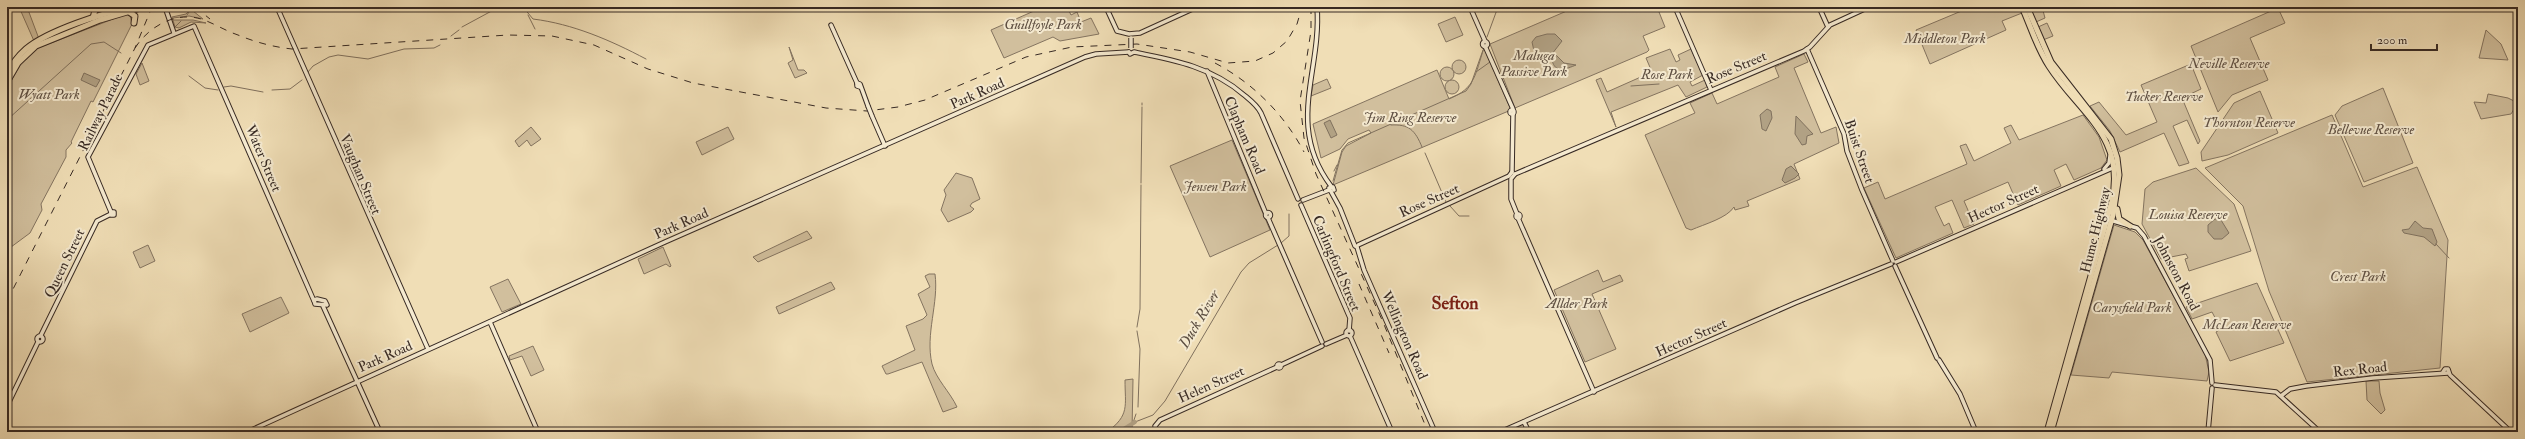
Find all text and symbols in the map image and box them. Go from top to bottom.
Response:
park label: Guillfoyle Park [1004,16,1082,33]
scale bar [2371,26,2437,52]
park label: Middleton Park [1903,30,1986,47]
text: 200 m [2377,33,2408,48]
park label: Maluga Passive Park [1500,47,1567,80]
street label: Rose Street [1703,47,1769,88]
park label: Neville Reserve [2188,55,2270,72]
park label: Rose Park [1640,66,1693,83]
street label: Railway Parade [74,71,127,154]
street label: Park Road [947,74,1007,113]
park label: Wyatt Park [18,86,80,103]
park label: Tucker Reserve [2125,88,2203,105]
street label: Clapham Road [1220,94,1269,177]
park label: Jim Ring Reserve [1363,109,1457,126]
park label: Thornton Reserve [2203,114,2295,131]
street label: Buist Street [1841,117,1878,186]
street label: Water Street [241,121,285,195]
park label: Bellevue Reserve [2327,121,2415,138]
street label: Vaughan Street [336,131,385,217]
park label: Jensen Park [1183,178,1247,195]
street label: Rose Street [1397,179,1462,221]
street label: Hector Street [1965,180,2042,227]
street label: Hume Highway [2077,185,2116,275]
street label: Park Road [651,204,711,243]
park label: Louisa Reserve [2148,206,2228,223]
street label: Carlingford Street [1309,213,1365,314]
street label: Queen Street [40,226,89,301]
street label: Johnston Road [2149,232,2203,314]
park label: Crest Park [2330,268,2386,285]
water label: Duck River [1174,285,1225,353]
street label: Wellington Road [1377,288,1432,382]
district label: Sefton [1431,292,1479,315]
park label: Allder Park [1544,295,1608,312]
park label: Carysfield Park [2092,299,2172,316]
street label: Hector Street [1653,314,1730,361]
park label: McLean Reserve [2202,316,2292,333]
street label: Park Road [355,337,415,376]
street label: Rex Road [2332,358,2388,381]
street label: Helen Street [1176,362,1247,407]

